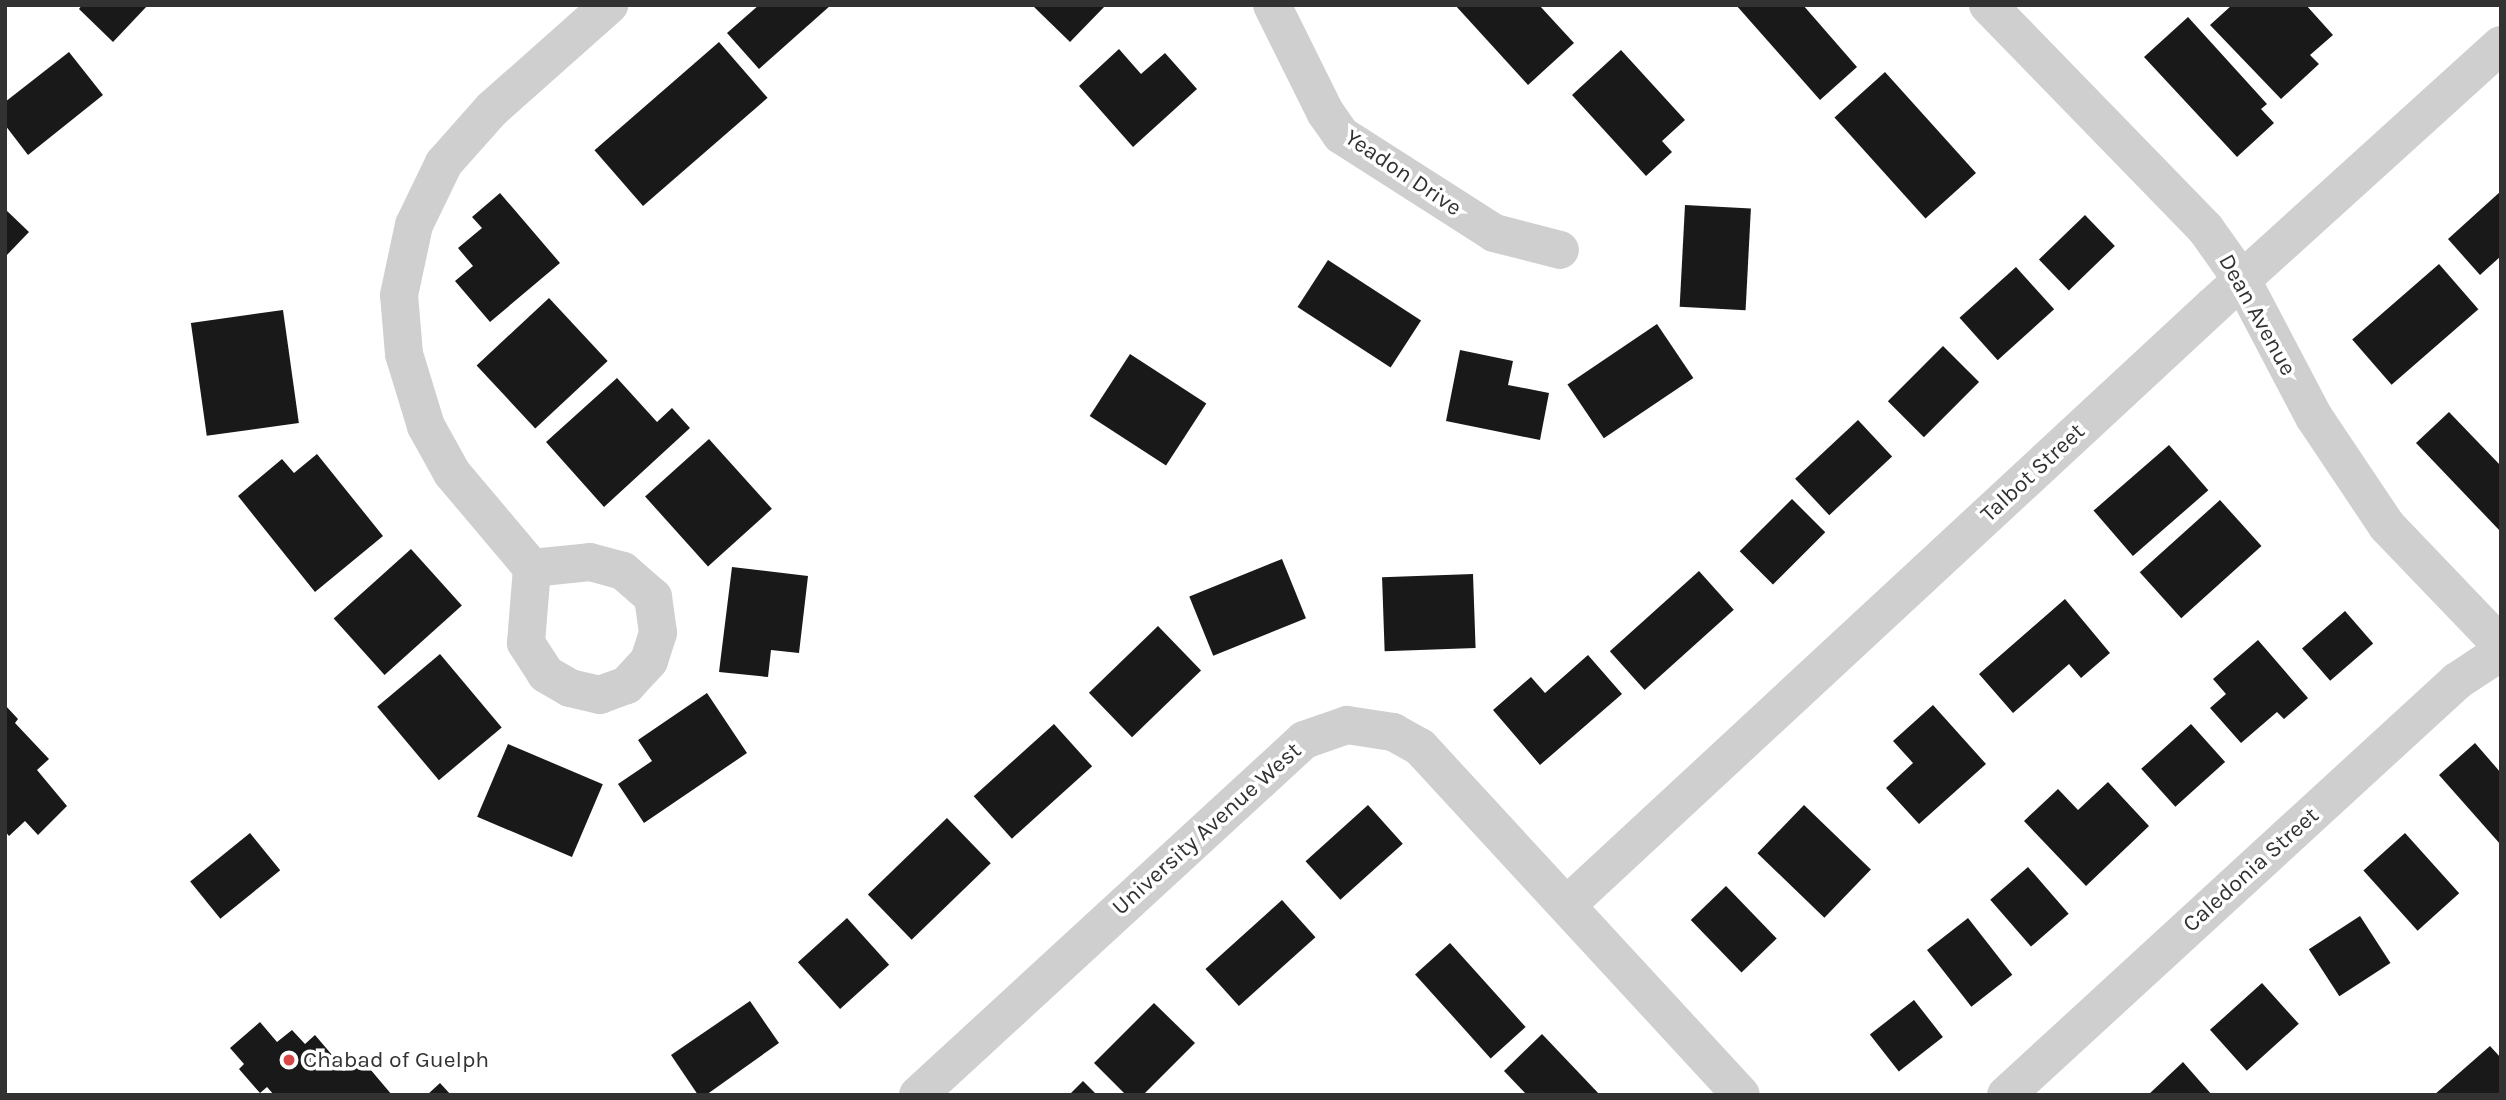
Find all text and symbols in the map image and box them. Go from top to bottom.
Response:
street label: Yeadon Drive [1339,124,1467,222]
street label: Dean Avenue [2212,249,2302,381]
street label: Talbot Street [1975,418,2091,528]
street label: University Avenue West [1107,737,1307,921]
street label: Caledonia Street [2177,802,2325,938]
place label: Chabad of Guelph [303,1046,489,1074]
marker: Chabad of Guelph [281,1052,297,1068]

